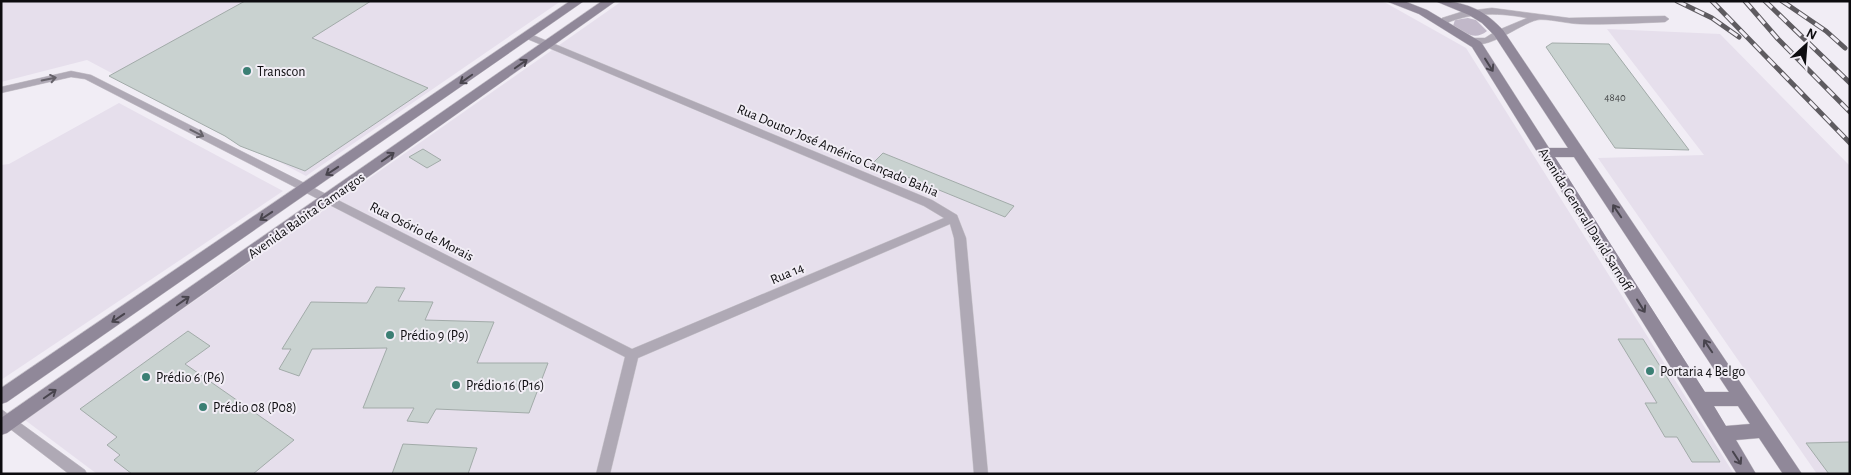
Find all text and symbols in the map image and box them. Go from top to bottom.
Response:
north arrow [1781,20,1831,70]
text: N [1804,26,1819,43]
one-way arrow [1484,57,1494,71]
one-way arrow [514,59,528,69]
marker: Transcon [241,65,253,77]
place label: Transcon [257,65,305,79]
one-way arrow [40,73,56,83]
one-way arrow [459,74,473,84]
house number: 4840 [1604,92,1626,103]
street label: Rua Doutor José Américo Cançado Bahia [735,102,941,200]
one-way arrow [189,129,204,138]
street label: Avenida General David Sarnoff [1535,146,1635,294]
one-way arrow [381,152,394,163]
one-way arrow [325,166,339,176]
street label: Avenida Babita Camargos [246,170,368,261]
street label: Rua Osório de Morais [367,200,476,264]
one-way arrow [1612,204,1622,218]
one-way arrow [259,211,273,221]
street label: Rua 14 [769,261,806,287]
one-way arrow [176,296,190,306]
one-way arrow [1636,298,1646,312]
one-way arrow [111,313,125,323]
marker: Prédio 9 (P9) [384,329,396,341]
place label: Prédio 9 (P9) [400,329,469,343]
one-way arrow [1703,339,1713,353]
marker: Portaria 4 Belgo [1644,365,1656,377]
place label: Portaria 4 Belgo [1660,365,1746,379]
marker: Prédio 6 (P6) [140,371,152,383]
place label: Prédio 6 (P6) [156,371,225,385]
marker: Prédio 16 (P16) [450,379,462,391]
place label: Prédio 16 (P16) [466,379,545,393]
one-way arrow [43,389,57,399]
marker: Prédio 08 (P08) [197,401,209,413]
place label: Prédio 08 (P08) [213,401,297,415]
one-way arrow [1732,451,1742,465]

